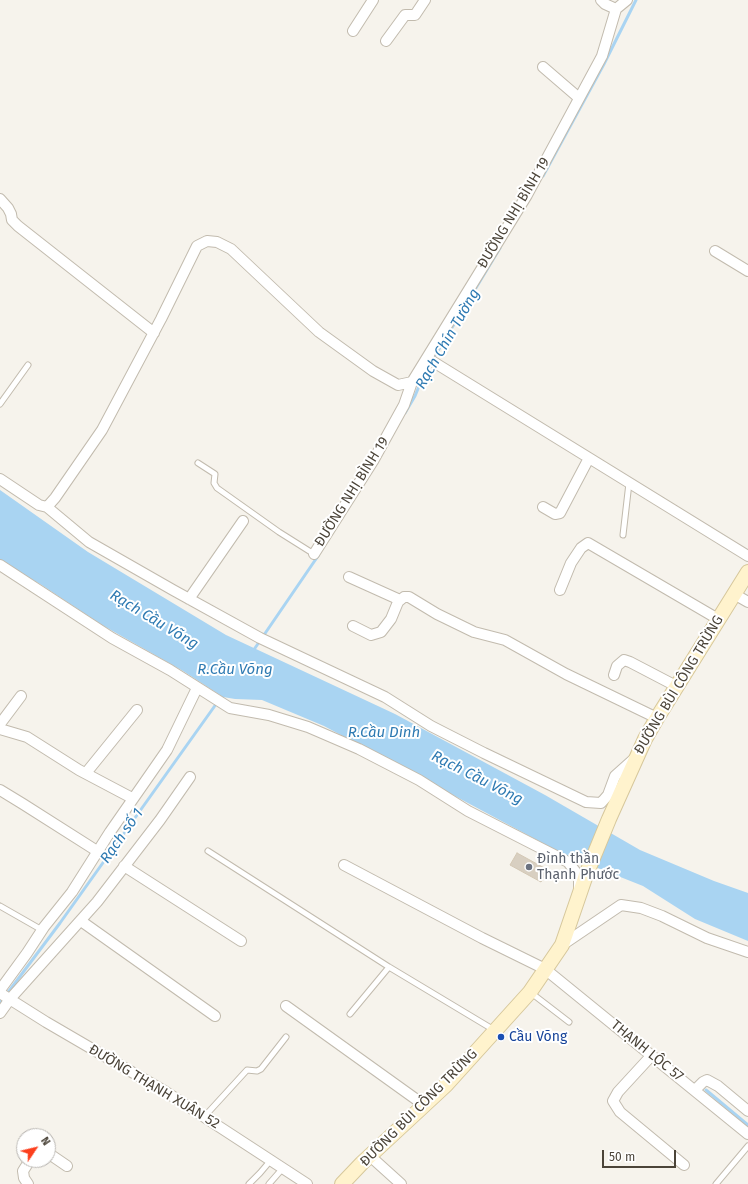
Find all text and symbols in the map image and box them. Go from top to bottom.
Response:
street label: ĐƯỜNG NHỊ BÌNH 19 [474,155,554,271]
water label: Rạch Chín Tường [412,286,484,392]
street label: ĐƯỜNG NHỊ BÌNH 19 [311,434,393,550]
water label: Rạch Cầu Võng [107,587,201,653]
street label: ĐƯỜNG BÙI CÔNG TRỪNG [631,613,727,757]
water label: R.Cầu Võng [197,661,273,679]
water label: R.Cầu Dinh [348,724,420,742]
water label: Rạch Cầu Võng [428,747,526,809]
water label: Rạch số 1 [97,805,147,867]
place label: Đình thần Thạnh Phước [537,851,619,884]
marker: Đình thần Thạnh Phước [524,862,534,872]
street label: THẠNH LỘC 57 [608,1017,686,1085]
place label: Cầu Võng [509,1029,567,1045]
marker: Cầu Võng [496,1032,506,1042]
street label: ĐƯỜNG THẠNH XUÂN 52 [85,1041,223,1133]
street label: ĐƯỜNG BÙI CÔNG TRỪNG [357,1046,481,1170]
north arrow [16,1128,56,1168]
text: N [38,1135,53,1148]
scale bar [604,1142,678,1168]
text: 50 m [609,1150,635,1164]

